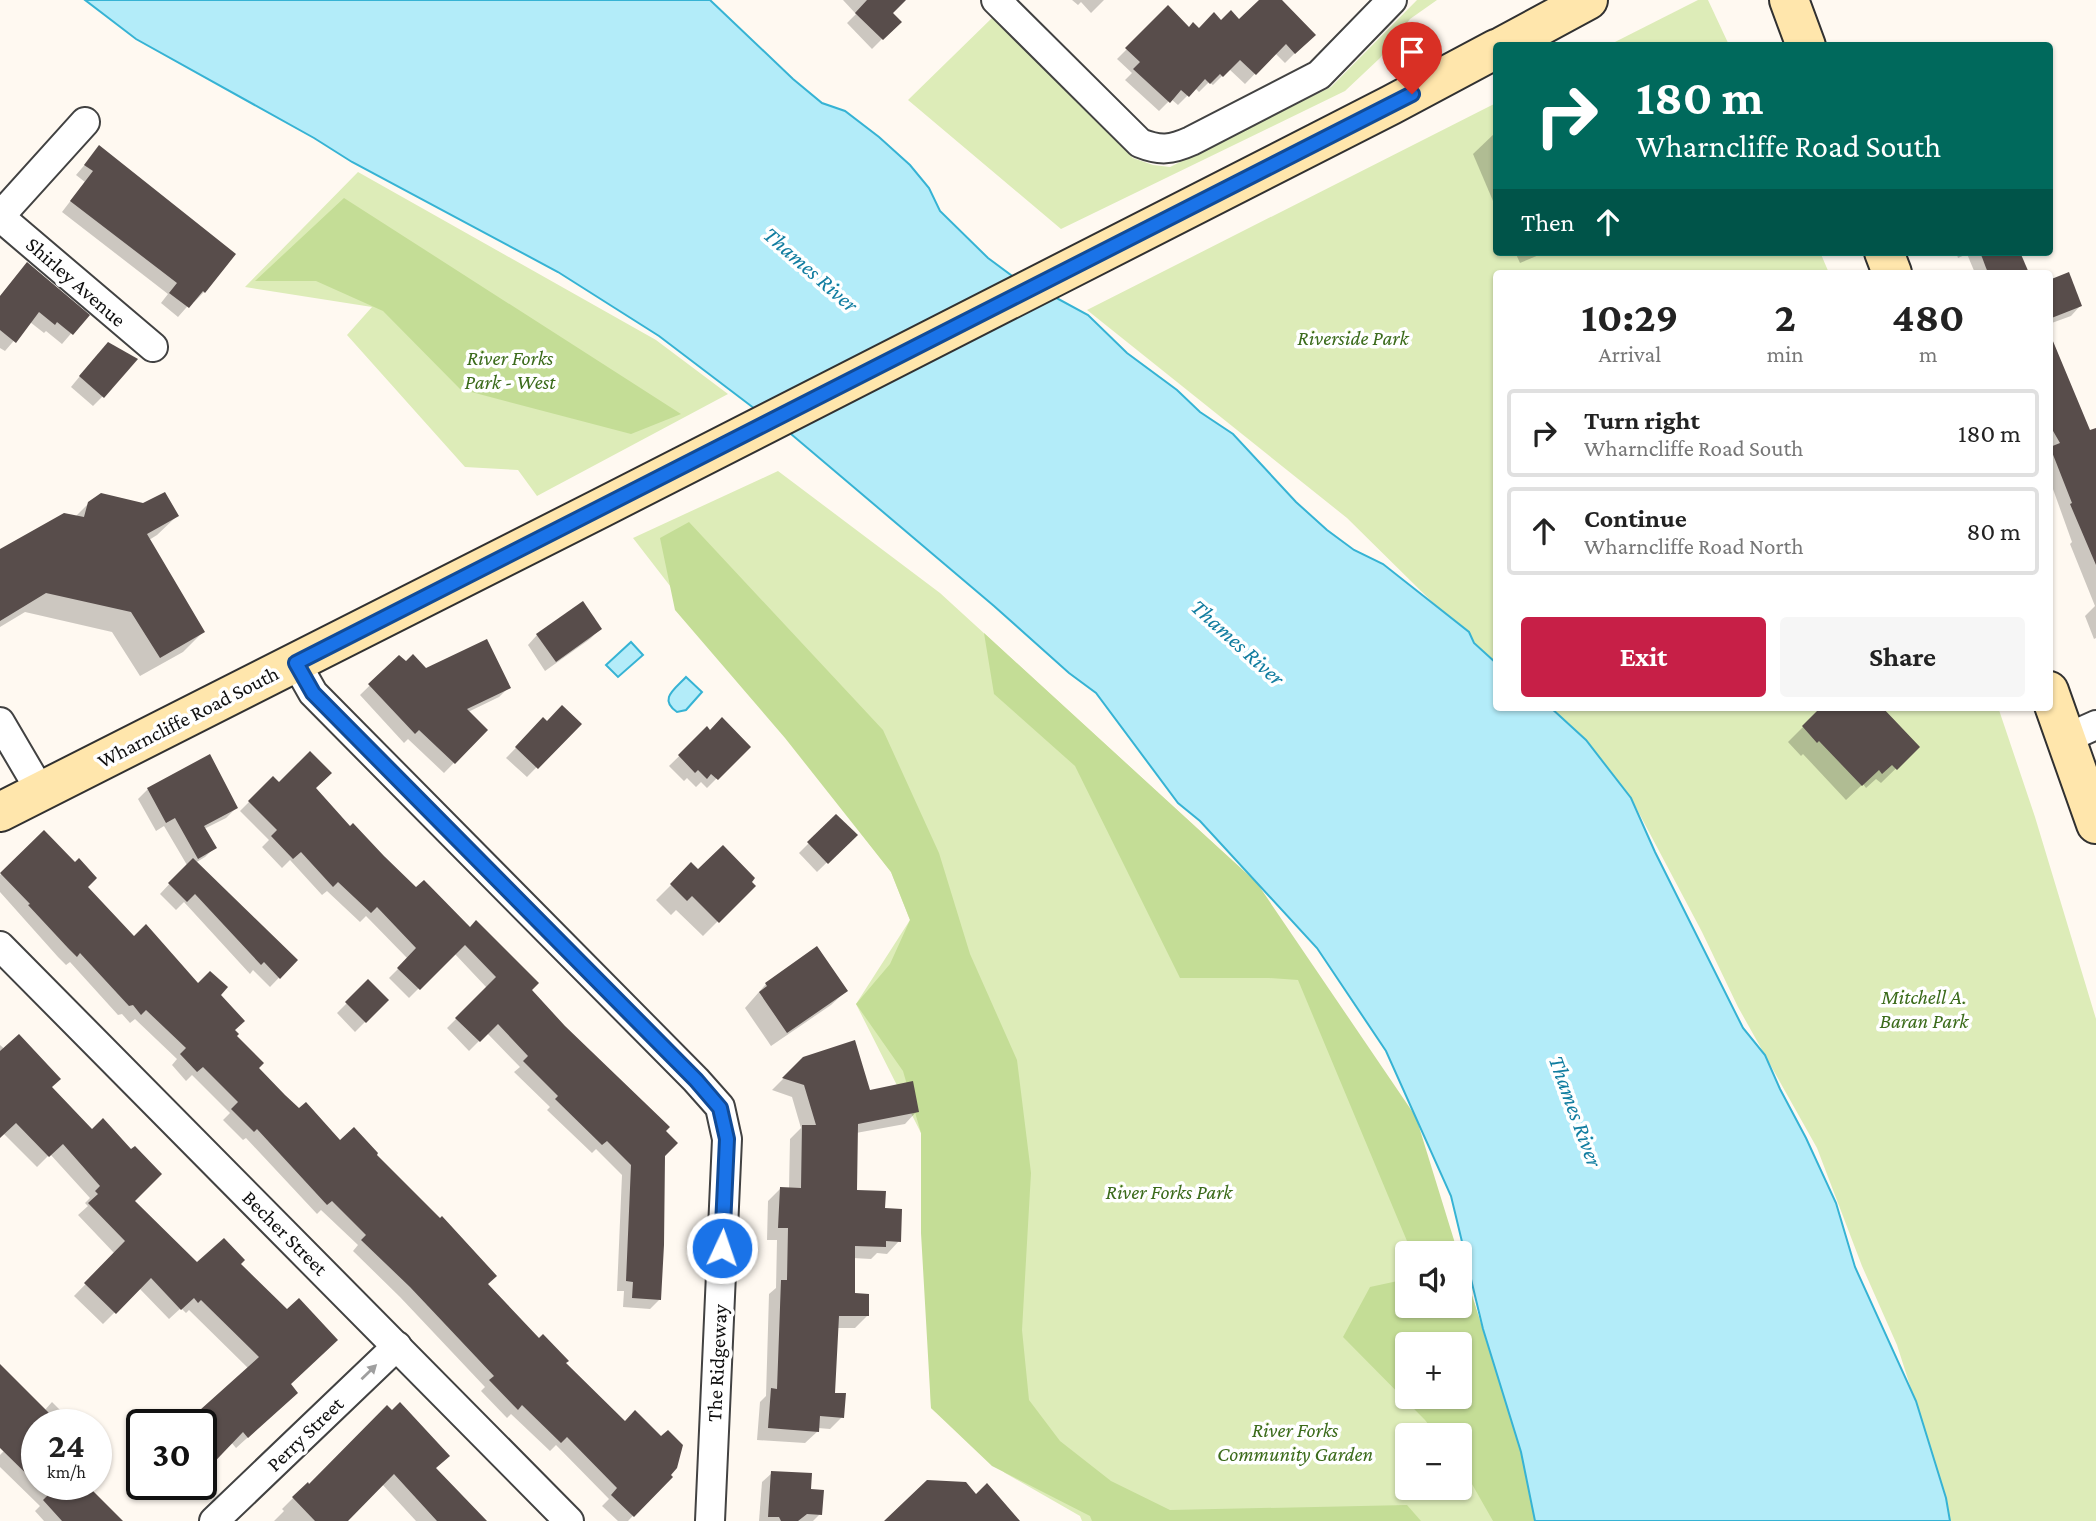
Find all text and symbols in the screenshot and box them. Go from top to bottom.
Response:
pin [1382,22,1442,94]
icon: arrive [1393,33,1431,71]
icon: right [1521,70,1612,161]
text: 180 m [1636,70,1764,125]
text: Wharncliffe Road South [1636,128,1941,164]
icon: ahead [1589,203,1627,241]
text: Then [1521,208,1575,237]
water label: Thames River [759,221,864,318]
street label: Shirley Avenue [21,232,131,332]
text: 10:29 [1581,293,1678,340]
text: 2 [1775,293,1796,340]
text: 480 [1892,293,1965,340]
park label: Riverside Park [1297,326,1409,350]
text: Arrival [1599,341,1661,367]
text: min [1767,341,1804,367]
text: m [1919,341,1938,367]
park label: River Forks Park - West [465,346,556,394]
text: Turn right [1584,406,1700,435]
icon: right [1525,414,1563,452]
text: 180 m [1958,419,2021,448]
text: Wharncliffe Road South [1584,435,1803,461]
text: Continue [1584,504,1687,533]
icon: ahead [1525,512,1563,550]
text: 80 m [1967,517,2021,546]
text: Wharncliffe Road North [1584,533,1804,559]
water label: Thames River [1186,593,1291,691]
button: Exit [1521,617,1766,697]
button: Share [1780,617,2025,697]
street label: Wharncliffe Road South [93,661,283,773]
park label: Mitchell A. Baran Park [1879,985,1969,1033]
water label: Thames River [1544,1052,1608,1171]
park label: River Forks Park [1105,1180,1233,1204]
street label: Becher Street [237,1185,333,1281]
position arrow [685,1211,759,1285]
map controls [1395,1241,1472,1500]
button: sound [1395,1241,1472,1318]
street label: The Ridgeway [702,1303,732,1422]
button: + [1395,1332,1472,1409]
one-way arrow [361,1364,378,1381]
street label: Perry Street [262,1391,349,1476]
speed limit sign: 30 [126,1409,217,1500]
park label: River Forks Community Garden [1217,1418,1373,1466]
button: − [1395,1423,1472,1500]
text: 24 [48,1426,85,1465]
text: km/h [47,1462,86,1482]

